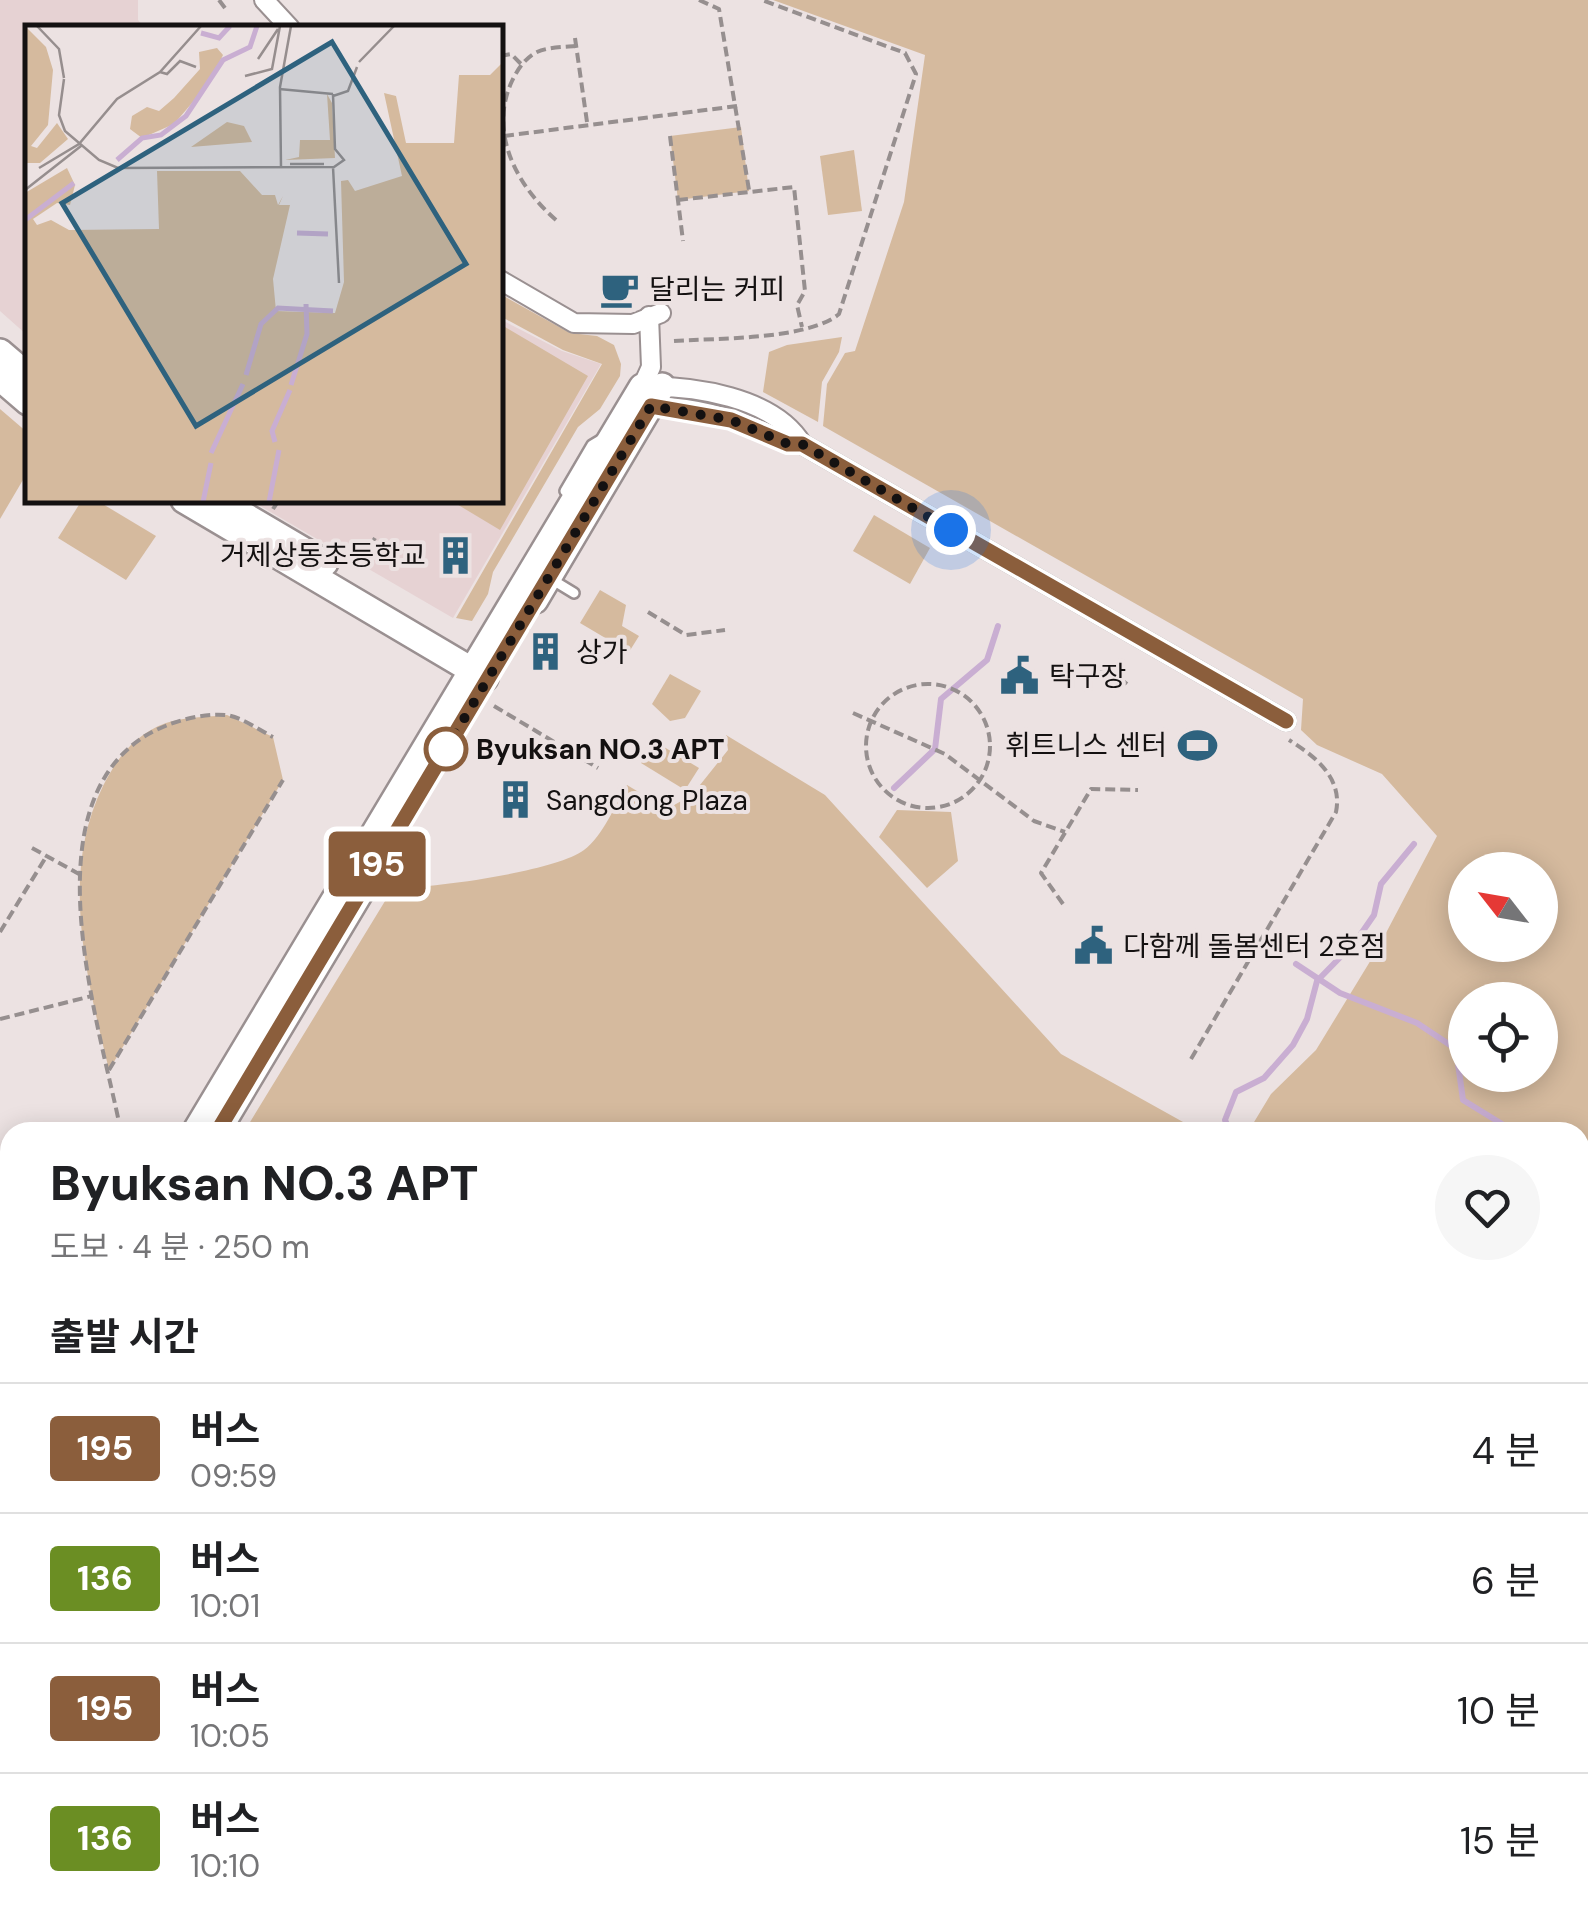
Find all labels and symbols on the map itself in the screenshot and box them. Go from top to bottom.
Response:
inset map [25,25,502,502]
cafe icon: 달리는 커피 [598,268,640,310]
place label: 달리는 커피 [649,271,785,308]
your location [926,505,976,555]
building icon: 거제상동초등학교 [435,534,477,576]
place label: 거제상동초등학교 [220,537,426,574]
building icon: 상가 [525,631,567,673]
place label: 상가 [576,634,628,671]
public building icon: 탁구장 [998,655,1040,697]
place label: 탁구장 [1049,658,1126,695]
sports icon: 휘트니스 센터 [1176,724,1218,766]
place label: 휘트니스 센터 [1005,727,1167,764]
marker: Byuksan NO.3 APT [425,728,467,770]
place label: Byuksan NO.3 APT [476,731,725,768]
building icon: Sangdong Plaza [495,779,537,821]
place label: Sangdong Plaza [546,782,748,819]
line badge: 195 [320,832,434,896]
north arrow [1448,852,1558,962]
public building icon: 다함께 돌봄센터 2호점 [1072,925,1114,967]
place label: 다함께 돌봄센터 2호점 [1123,928,1386,965]

